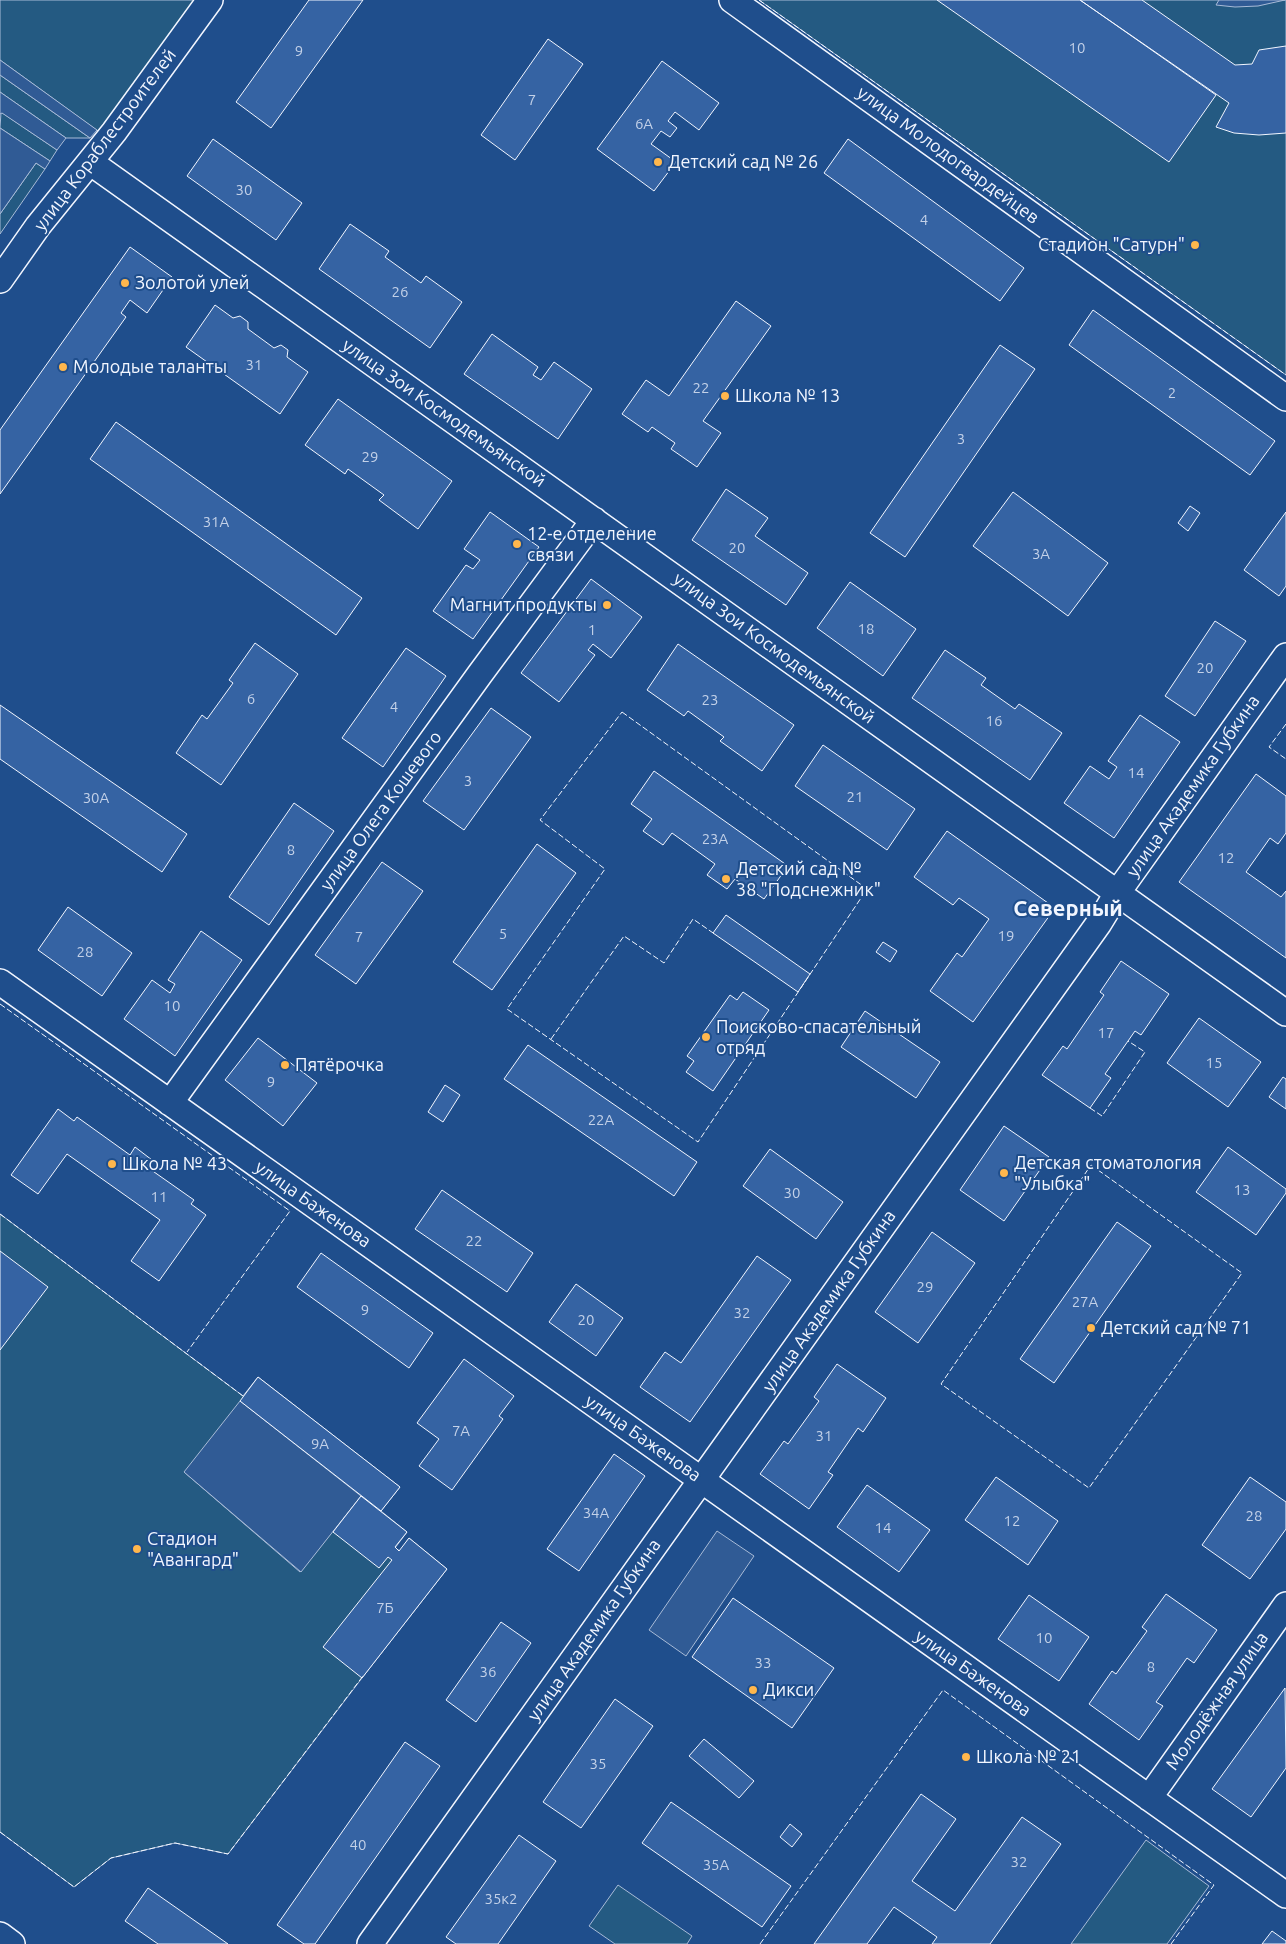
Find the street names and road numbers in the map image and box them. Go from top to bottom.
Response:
street label: улица Кораблестроителей [29,44,179,234]
street label: улица Молодогвардейцев [854,81,1044,227]
street label: улица Зои Космодемьянской [339,334,550,490]
street label: улица Зои Космодемьянской [670,568,879,727]
street label: улица Академика Губкина [1122,691,1263,880]
street label: улица Олега Кошевого [316,727,445,894]
street label: улица Баженова [252,1156,375,1251]
street label: улица Академика Губкина [758,1206,899,1395]
street label: улица Баженова [582,1390,705,1485]
street label: улица Академика Губкина [523,1535,664,1724]
street label: улица Баженова [912,1625,1035,1720]
street label: Молодёжная улица [1161,1628,1271,1773]

